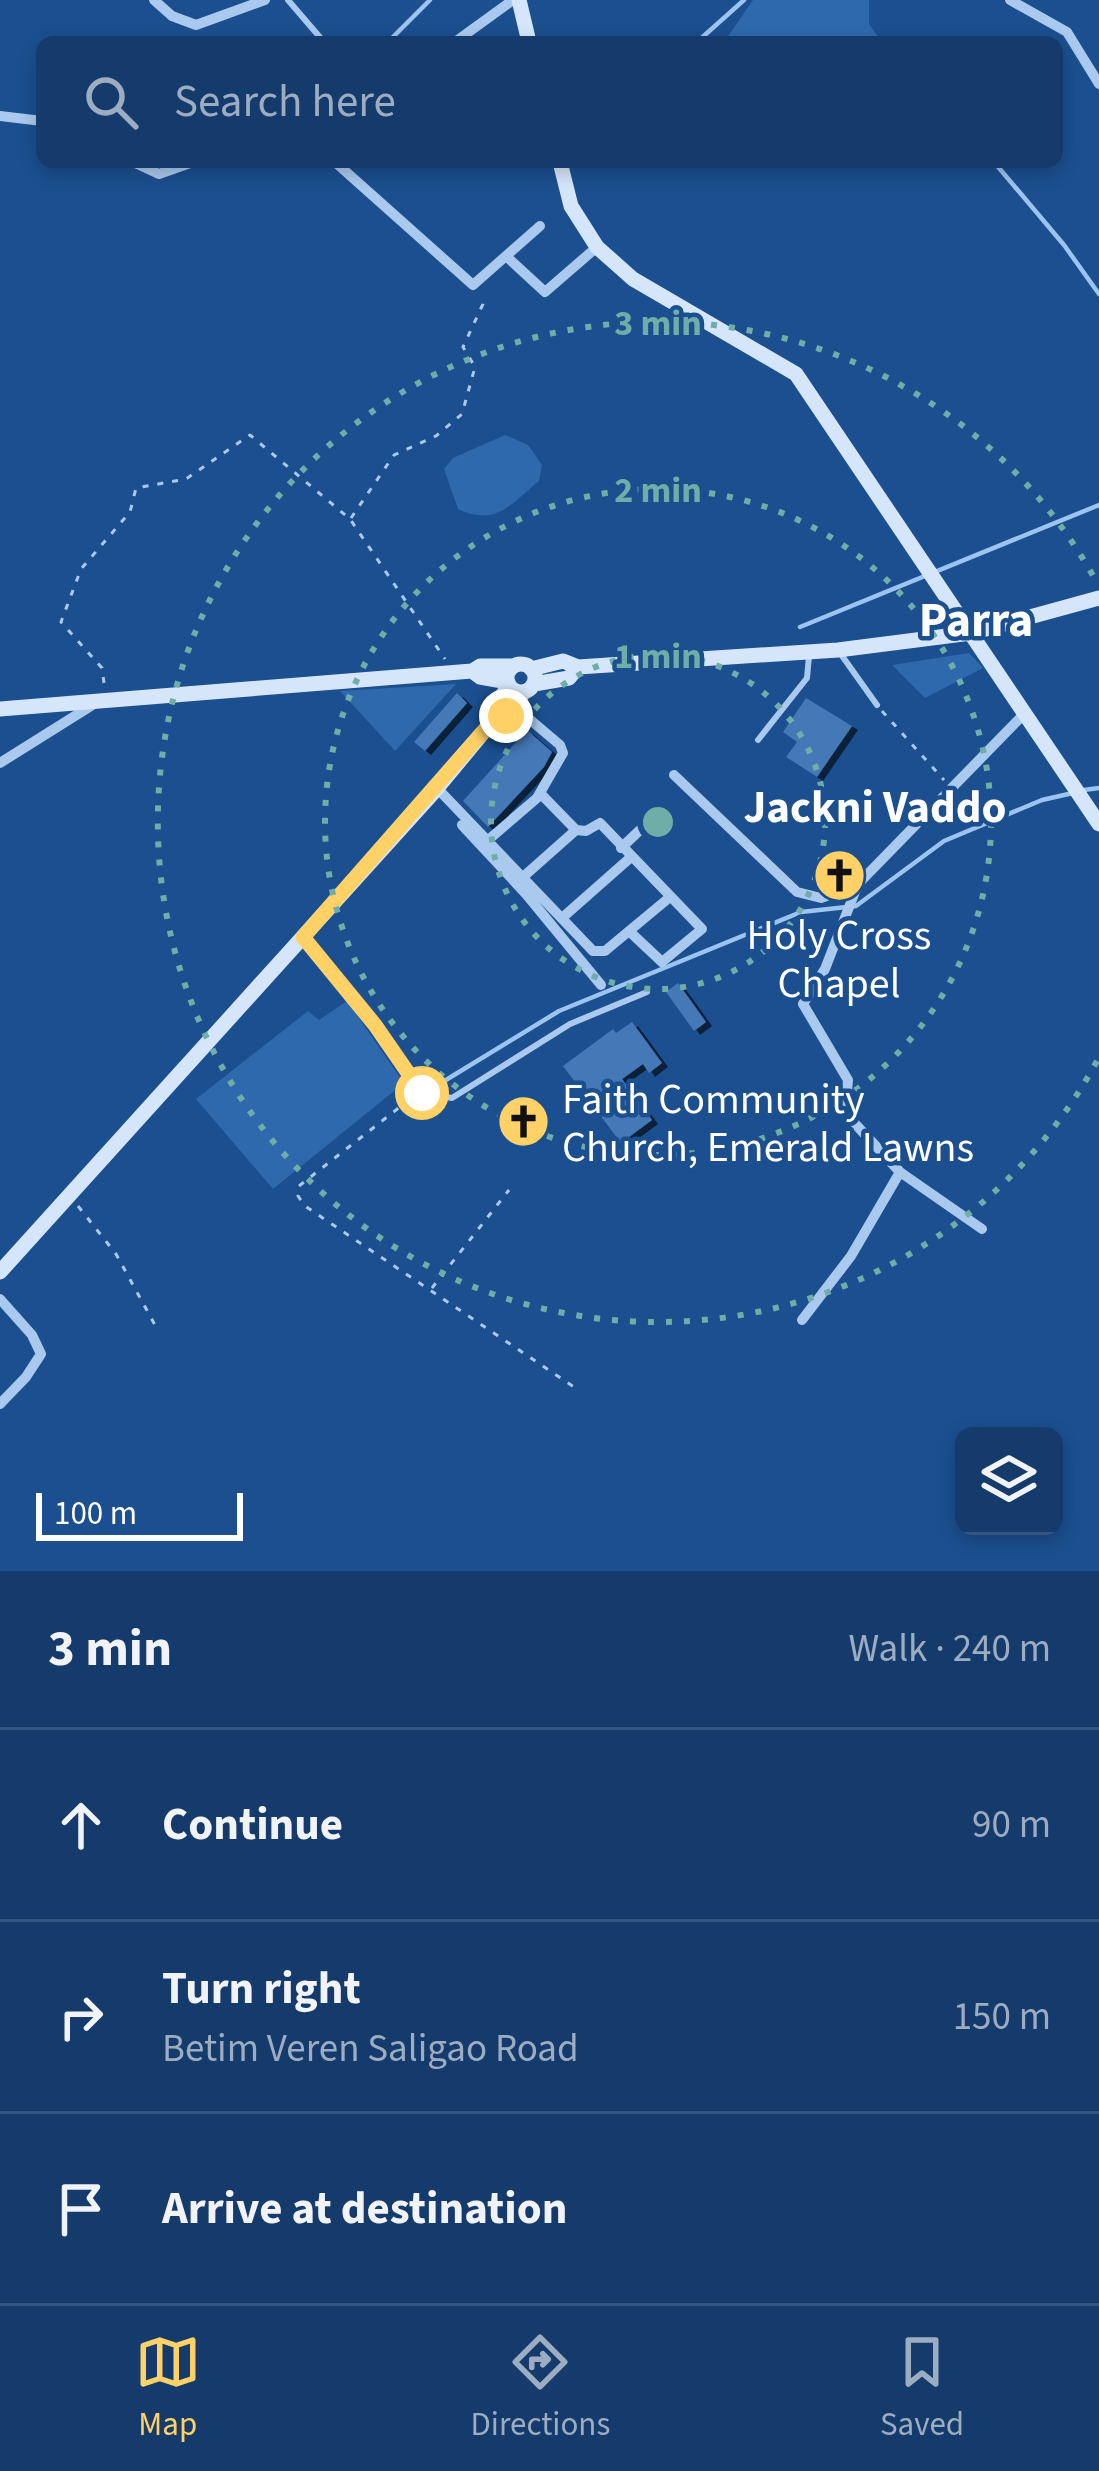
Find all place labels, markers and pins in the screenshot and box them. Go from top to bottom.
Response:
centre of rings [637,801,679,843]
church icon: Holy Cross Chapel [811,847,867,903]
place label: Holy Cross Chapel [747,906,931,1014]
place label: Faith Community Church, Emerald Lawns [562,1070,974,1178]
church icon: Faith Community Church, Emerald Lawns [495,1094,551,1150]

